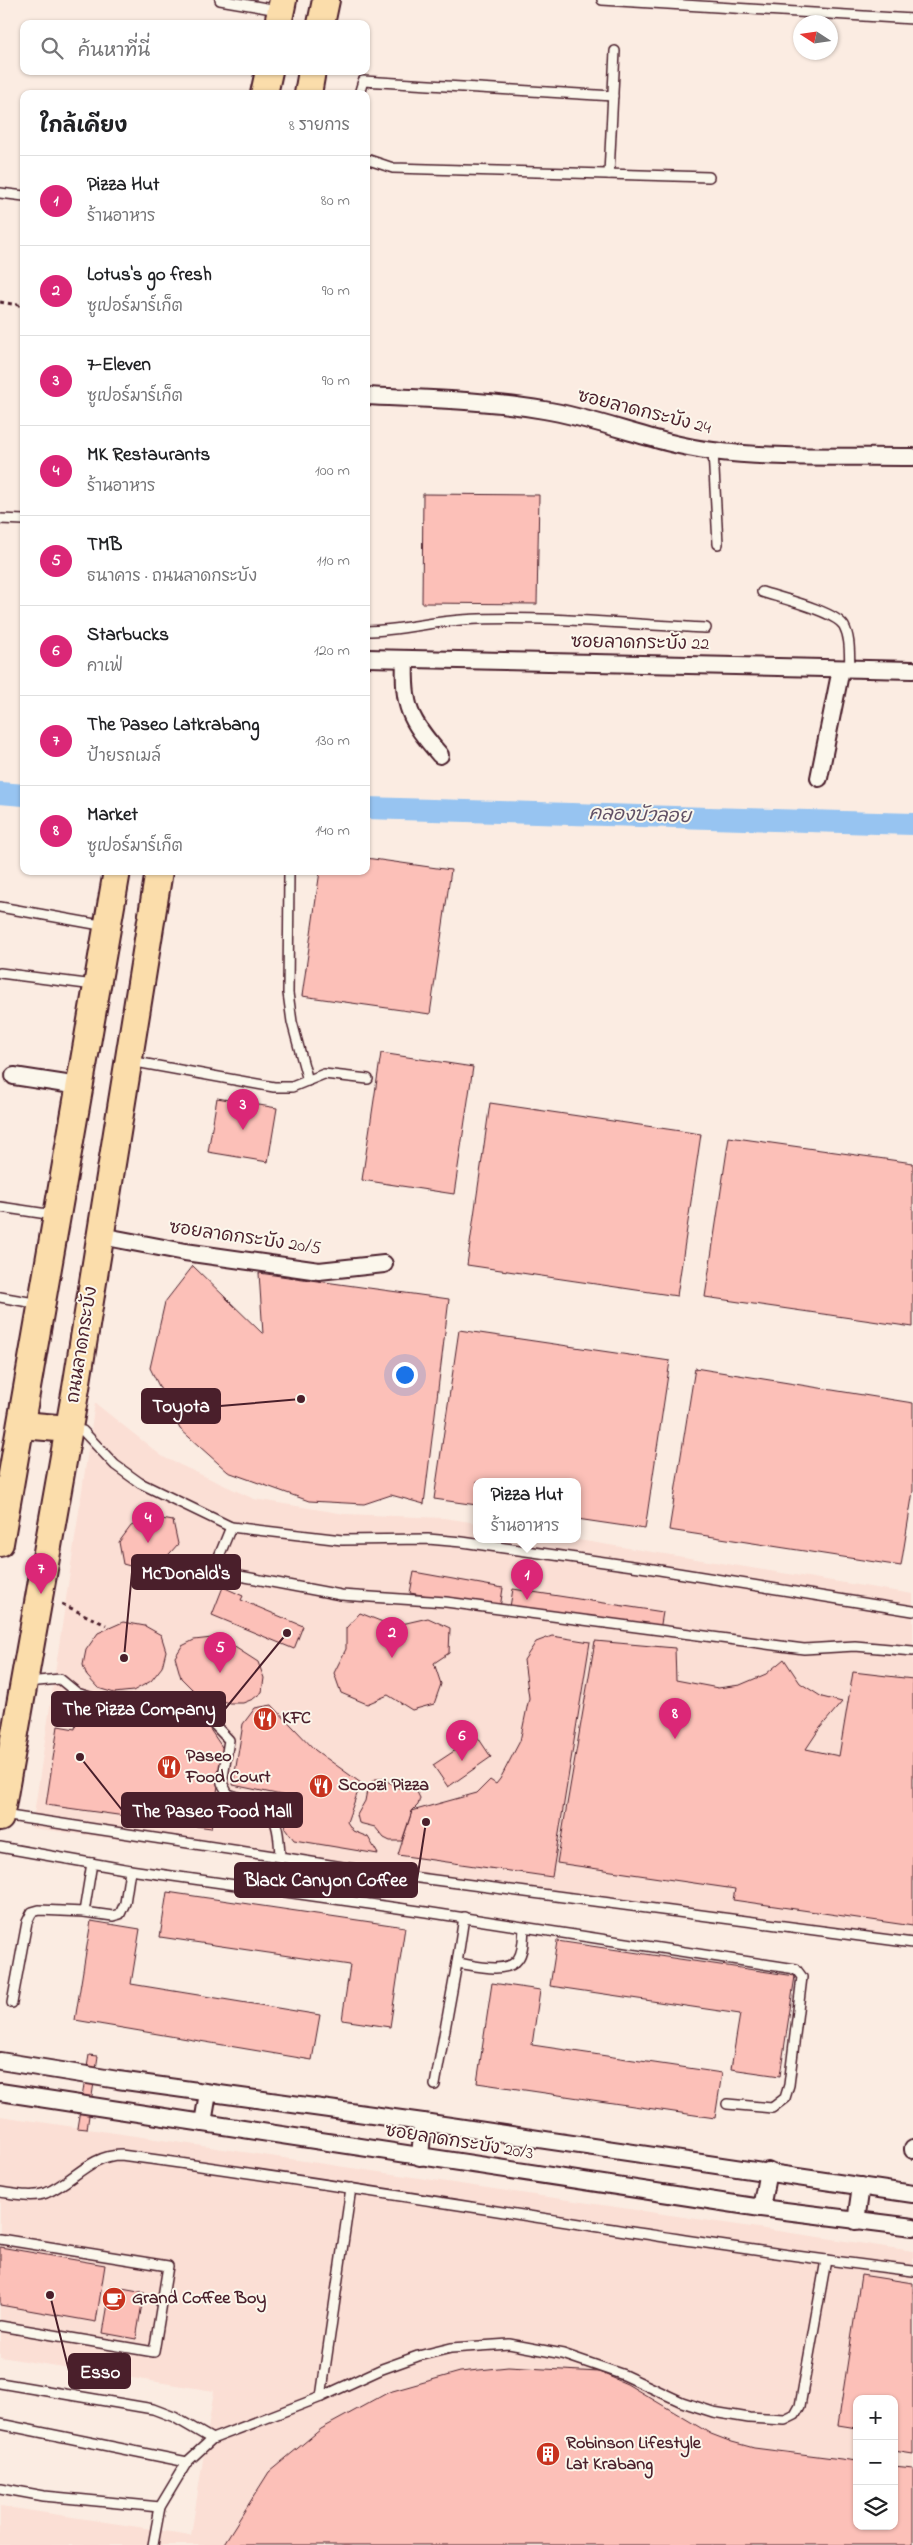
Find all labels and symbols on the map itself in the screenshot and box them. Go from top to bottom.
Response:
north arrow [793,15,838,60]
street label: ซอยลาดกระบัง 24 [574,384,714,442]
street label: ซอยลาดกระบัง 22 [571,630,709,658]
water label: คลองบัวลอย [589,801,693,831]
pin: 3 [227,1089,259,1130]
street label: ซอยลาดกระบัง 20/5 [167,1215,323,1263]
street label: ถนนลาดกระบัง [61,1285,105,1405]
your location [392,1362,418,1388]
callout: Toyota [142,1389,220,1423]
text: Toyota [152,1394,210,1423]
pin: 4 [132,1502,164,1543]
pin: 7 [25,1553,57,1594]
callout: McDonald's [132,1555,240,1589]
pin: 1 [511,1559,543,1600]
text: McDonald's [142,1561,231,1588]
pin: 2 [376,1617,408,1658]
pin: 5 [204,1632,236,1673]
callout: The Pizza Company [52,1692,225,1726]
text: The Pizza Company [63,1697,216,1726]
pin: 8 [659,1698,691,1739]
restaurant icon: KFC [252,1706,278,1732]
place label: KFC [282,1706,311,1732]
pin: 6 [446,1720,478,1761]
place label: Paseo Food Court [185,1744,271,1791]
restaurant icon: Paseo Food Court [156,1754,182,1780]
restaurant icon: Scoozi Pizza [308,1773,334,1799]
place label: Scoozi Pizza [338,1773,429,1799]
callout: The Paseo Food Mall [122,1793,302,1827]
text: The Paseo Food Mall [132,1799,292,1826]
callout: Black Canyon Coffee [235,1863,417,1897]
text: Black Canyon Coffee [244,1868,408,1897]
street label: ซอยลาดกระบัง 20/3 [383,2118,535,2168]
cafe icon: Grand Coffee Boy [101,2286,127,2312]
place label: Grand Coffee Boy [132,2286,266,2313]
callout: Esso [69,2354,130,2388]
text: Esso [80,2360,120,2387]
place label: Robinson Lifestyle Lat Krabang [566,2431,702,2479]
building icon: Robinson Lifestyle Lat Krabang [535,2441,561,2467]

